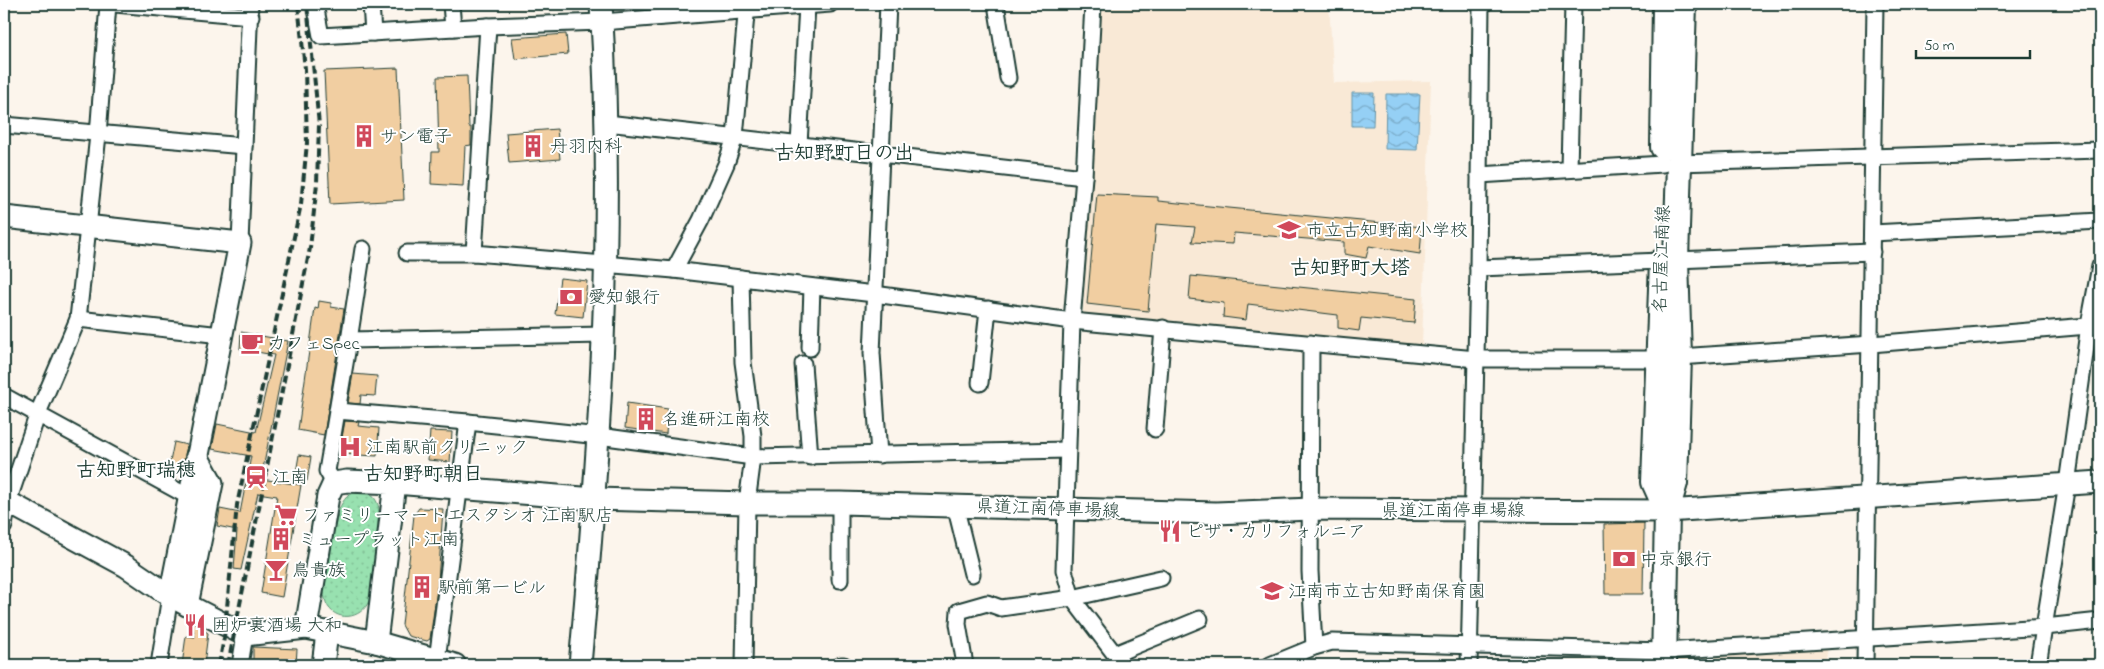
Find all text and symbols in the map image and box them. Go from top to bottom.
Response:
scale bar [1916,28,2030,60]
text: 50 m [1924,35,1955,57]
building icon: サン電子 [351,123,377,149]
place label: サン電子 [380,125,452,151]
building icon: 丹羽内科 [520,133,546,159]
place label: 丹羽内科 [550,135,622,161]
district label: 古知野町日の出 [774,140,914,169]
street label: 名古屋江南線 [1648,205,1678,313]
school or university icon: 市立古知野南小学校 [1276,217,1302,243]
place label: 市立古知野南小学校 [1306,219,1468,245]
district label: 古知野町大塔 [1290,255,1410,284]
bank icon: 愛知銀行 [558,284,584,310]
place label: 愛知銀行 [588,286,660,312]
cafe icon: カフェSpec [239,330,265,356]
place label: カフェSpec [268,332,359,358]
building icon: 名進研江南校 [633,406,659,432]
place label: 名進研江南校 [662,408,770,434]
hospital icon: 江南駅前クリニック [337,434,363,460]
place label: 江南駅前クリニック [366,436,528,462]
district label: 古知野町瑞穂 [76,457,196,486]
district label: 古知野町朝日 [363,461,483,490]
station icon: 江南 [243,464,269,490]
place label: 江南 [272,466,308,492]
street label: 県道江南停車場線 [976,494,1120,526]
street label: 県道江南停車場線 [1381,499,1525,525]
supermarket icon: ファミリーマートエスタシオ 江南駅店 [273,502,299,528]
place label: ファミリーマートエスタシオ 江南駅店 [302,504,613,530]
restaurant icon: ピザ・カリフォルニア [1157,518,1183,544]
place label: ピザ・カリフォルニア [1186,520,1366,546]
building icon: ミュープラット江南 [268,526,294,552]
place label: ミュープラット江南 [298,528,459,554]
bank icon: 中京銀行 [1611,546,1637,572]
place label: 中京銀行 [1640,548,1712,574]
bar icon: 鳥貴族 [263,557,289,583]
place label: 鳥貴族 [292,559,346,585]
building icon: 駅前第一ビル [409,574,435,600]
place label: 駅前第一ビル [438,576,546,602]
school or university icon: 江南市立古知野南保育園 [1259,578,1285,604]
place label: 江南市立古知野南保育園 [1288,580,1486,606]
restaurant icon: 囲炉裏酒場 大和 [182,612,208,638]
place label: 囲炉裏酒場 大和 [212,614,343,640]

